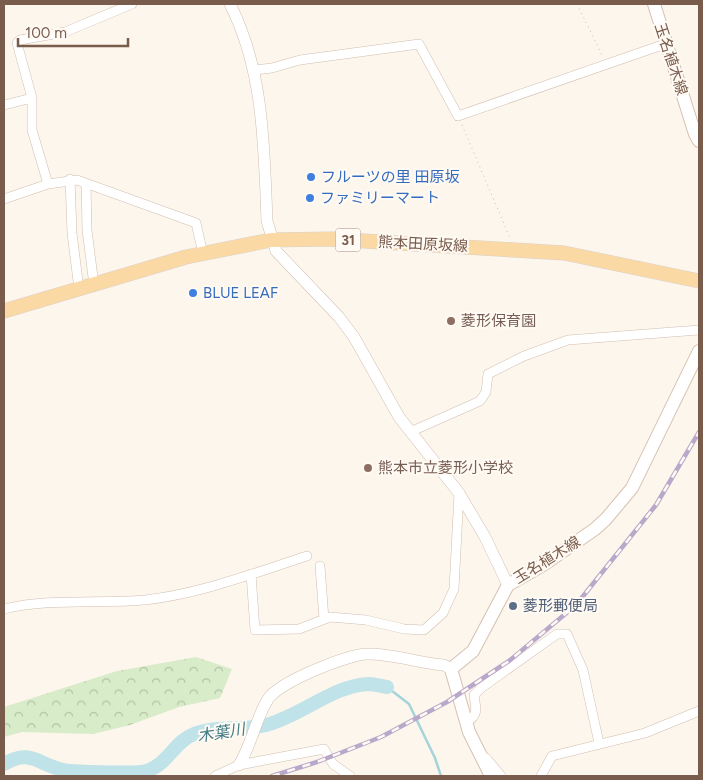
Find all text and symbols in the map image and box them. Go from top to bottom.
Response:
scale bar [18,15,128,47]
street label: 玉名植木線 [651,21,691,97]
text: 100 m [25,24,67,42]
place label: フルーツの里 田原坂 [321,168,459,186]
marker: フルーツの里 田原坂 [305,171,317,183]
place label: ファミリーマート [320,189,440,207]
marker: ファミリーマート [304,192,316,204]
road number: 31 [336,228,360,252]
street label: 熊本田原坂線 [378,233,468,255]
place label: BLUE LEAF [203,284,278,302]
marker: BLUE LEAF [187,287,199,299]
place label: 菱形保育園 [461,312,536,330]
marker: 菱形保育園 [445,315,457,327]
place label: 熊本市立菱形小学校 [378,459,513,477]
marker: 熊本市立菱形小学校 [362,462,374,474]
street label: 玉名植木線 [510,532,584,588]
place label: 菱形郵便局 [523,597,598,615]
marker: 菱形郵便局 [507,600,519,612]
water label: 木葉川 [196,719,248,746]

